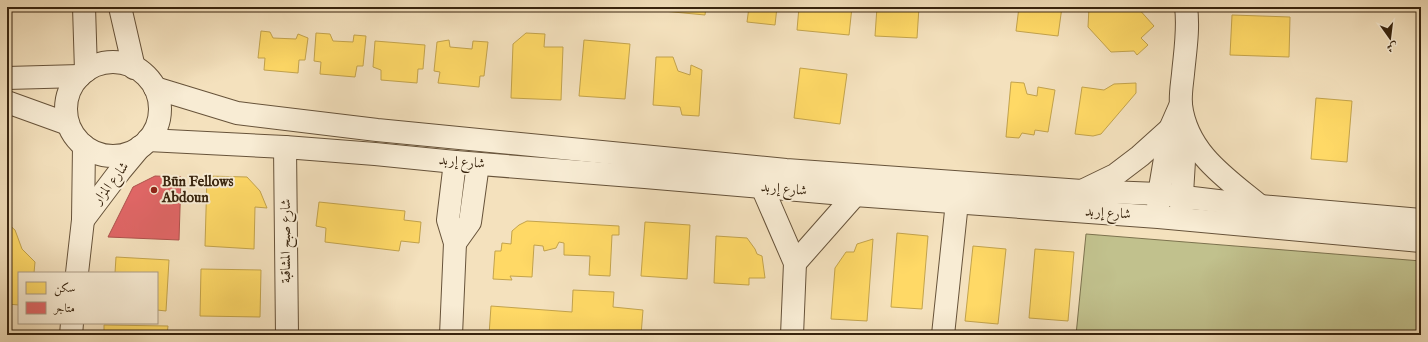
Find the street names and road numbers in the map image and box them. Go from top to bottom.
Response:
street label: شارع إربد [438,151,486,175]
street label: شارع المزار [88,158,135,211]
street label: شارع إربد [760,178,808,202]
street label: شارع صبح المشاقبة [277,199,298,283]
street label: شارع إربد [1084,202,1132,226]

